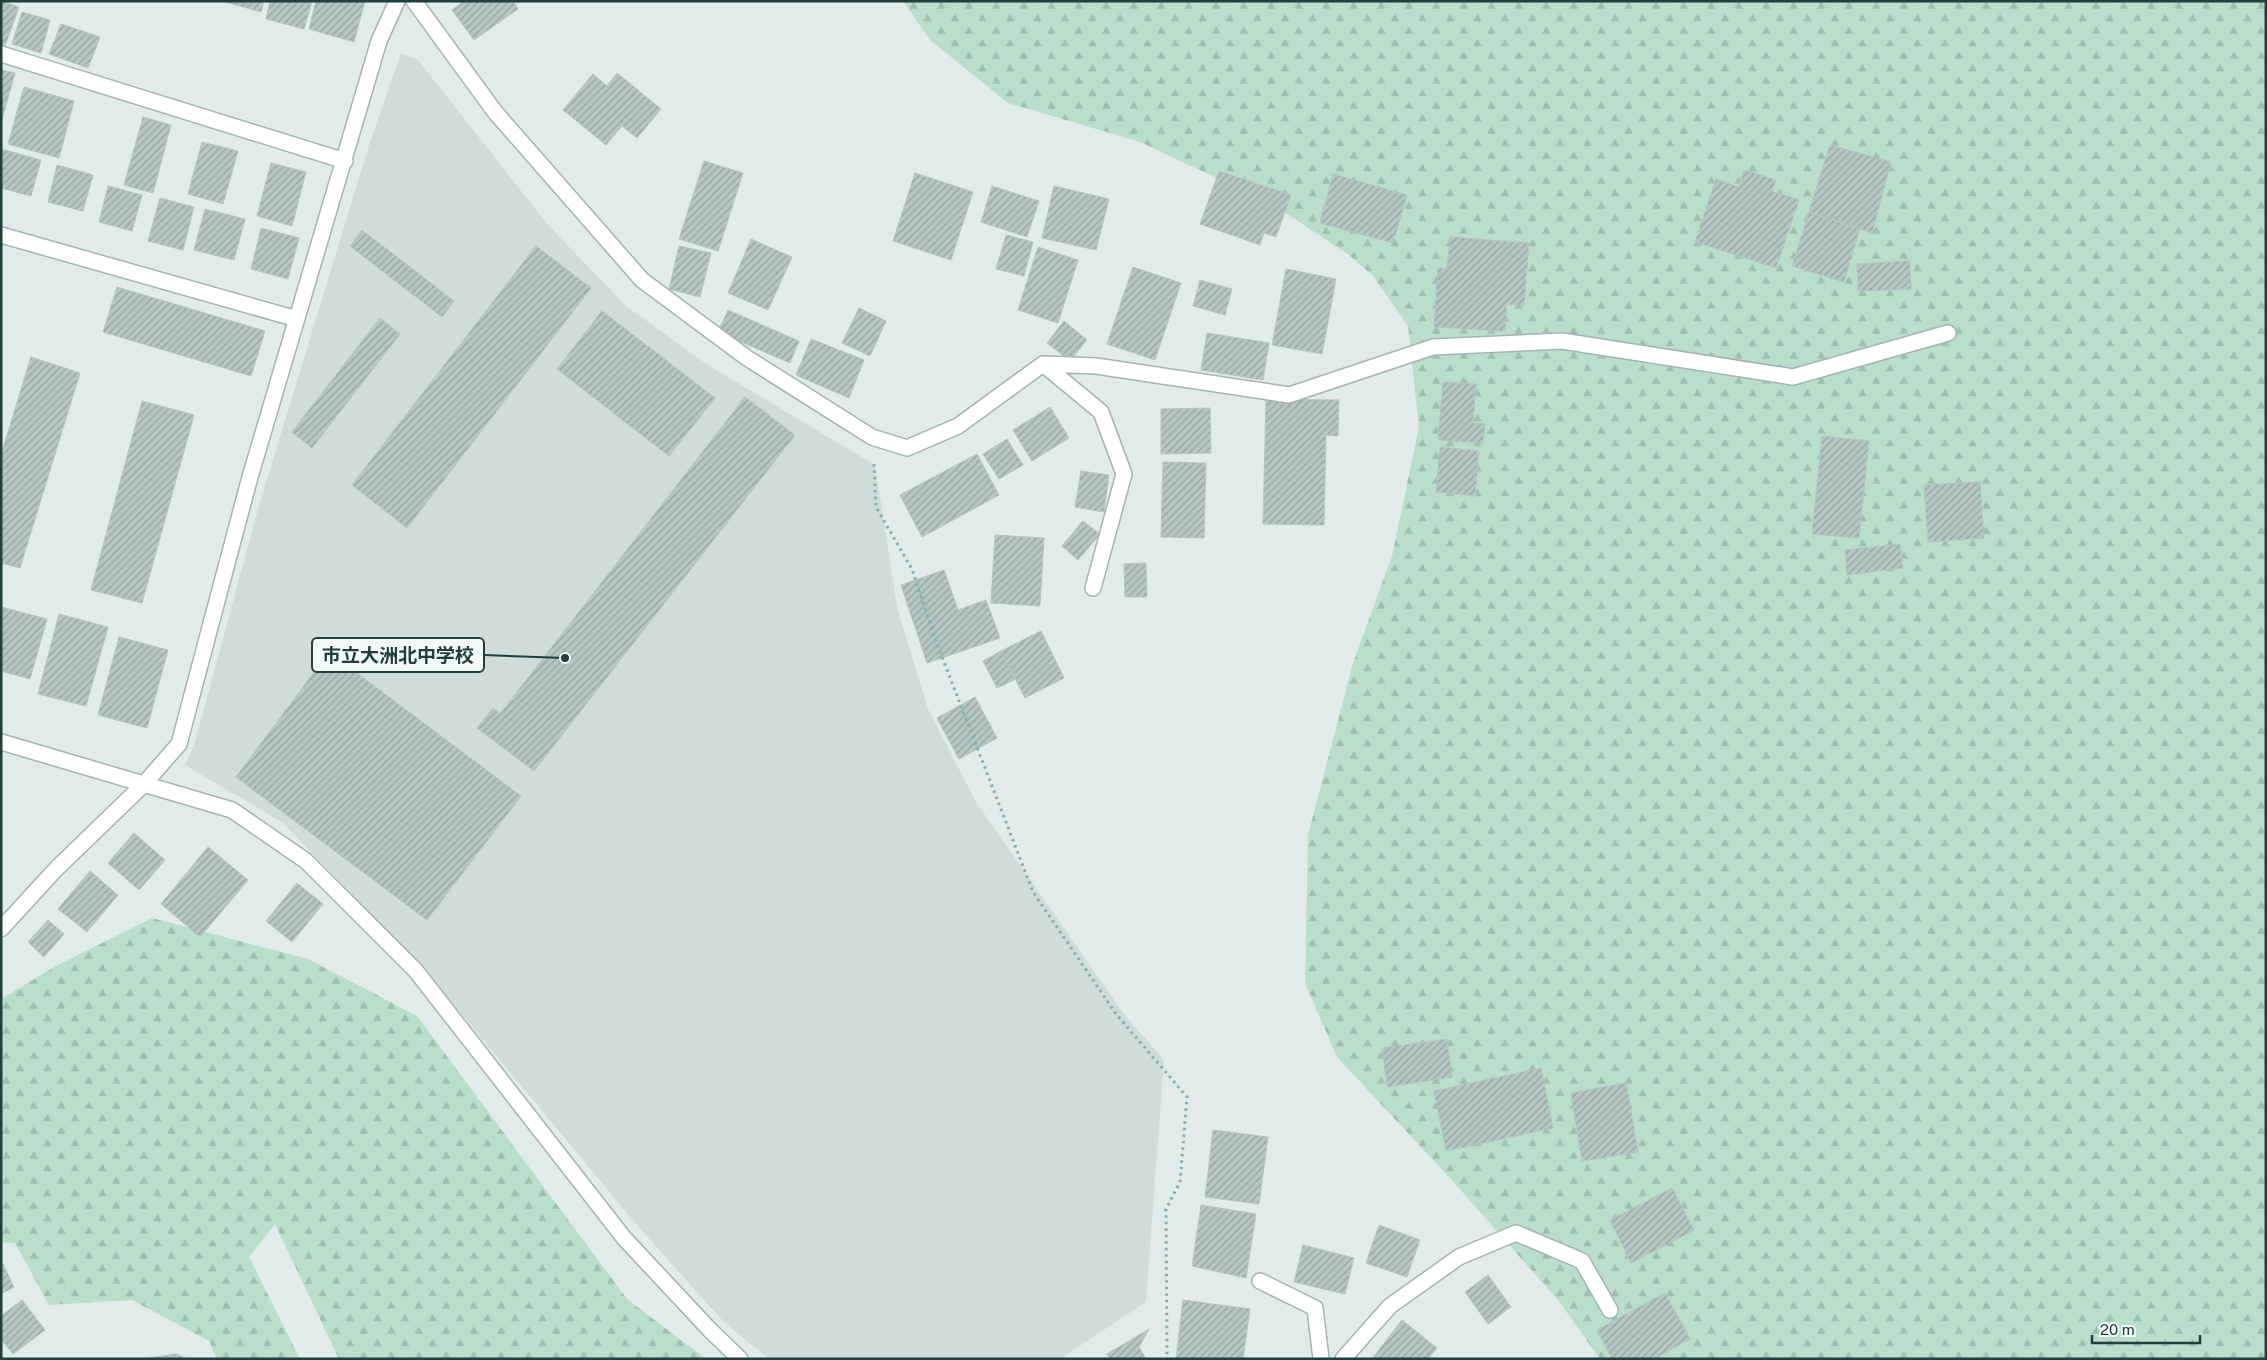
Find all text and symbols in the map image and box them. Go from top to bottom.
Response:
callout: 市立大洲北中学校 [312,638,484,672]
text: 市立大洲北中学校 [322,644,474,666]
scale bar [2092,1312,2200,1344]
text: 20 m [2100,1321,2135,1338]

